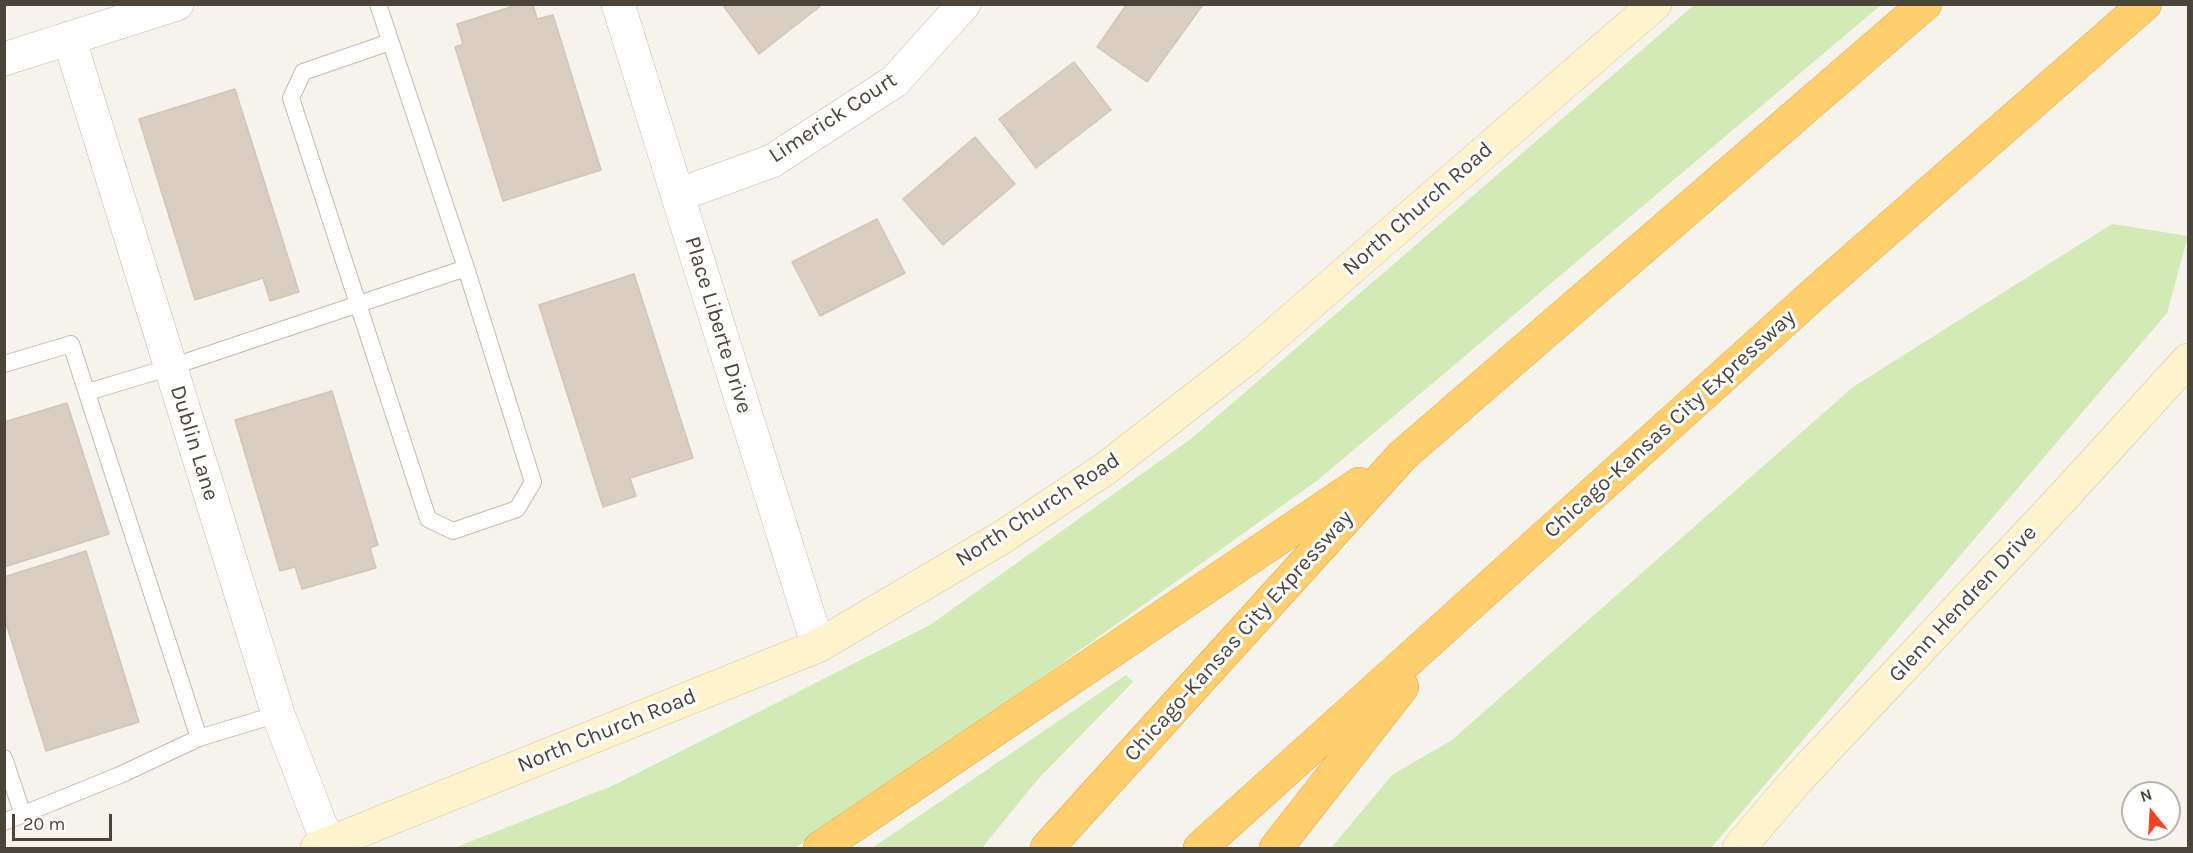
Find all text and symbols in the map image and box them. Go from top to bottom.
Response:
street label: Limerick Court [764,67,902,169]
street label: North Church Road [1338,137,1498,281]
street label: Place Liberte Drive [679,233,757,417]
street label: Chicago-Kansas City Expressway [1539,304,1801,544]
street label: Dublin Lane [164,382,224,504]
street label: North Church Road [951,447,1125,573]
street label: Chicago-Kansas City Expressway [1119,505,1359,767]
street label: Glenn Hendren Drive [1883,520,2043,688]
street label: North Church Road [514,683,700,779]
north arrow [2121,781,2181,841]
text: N [2137,785,2154,806]
scale bar [15,802,116,840]
text: 20 m [23,813,65,835]

